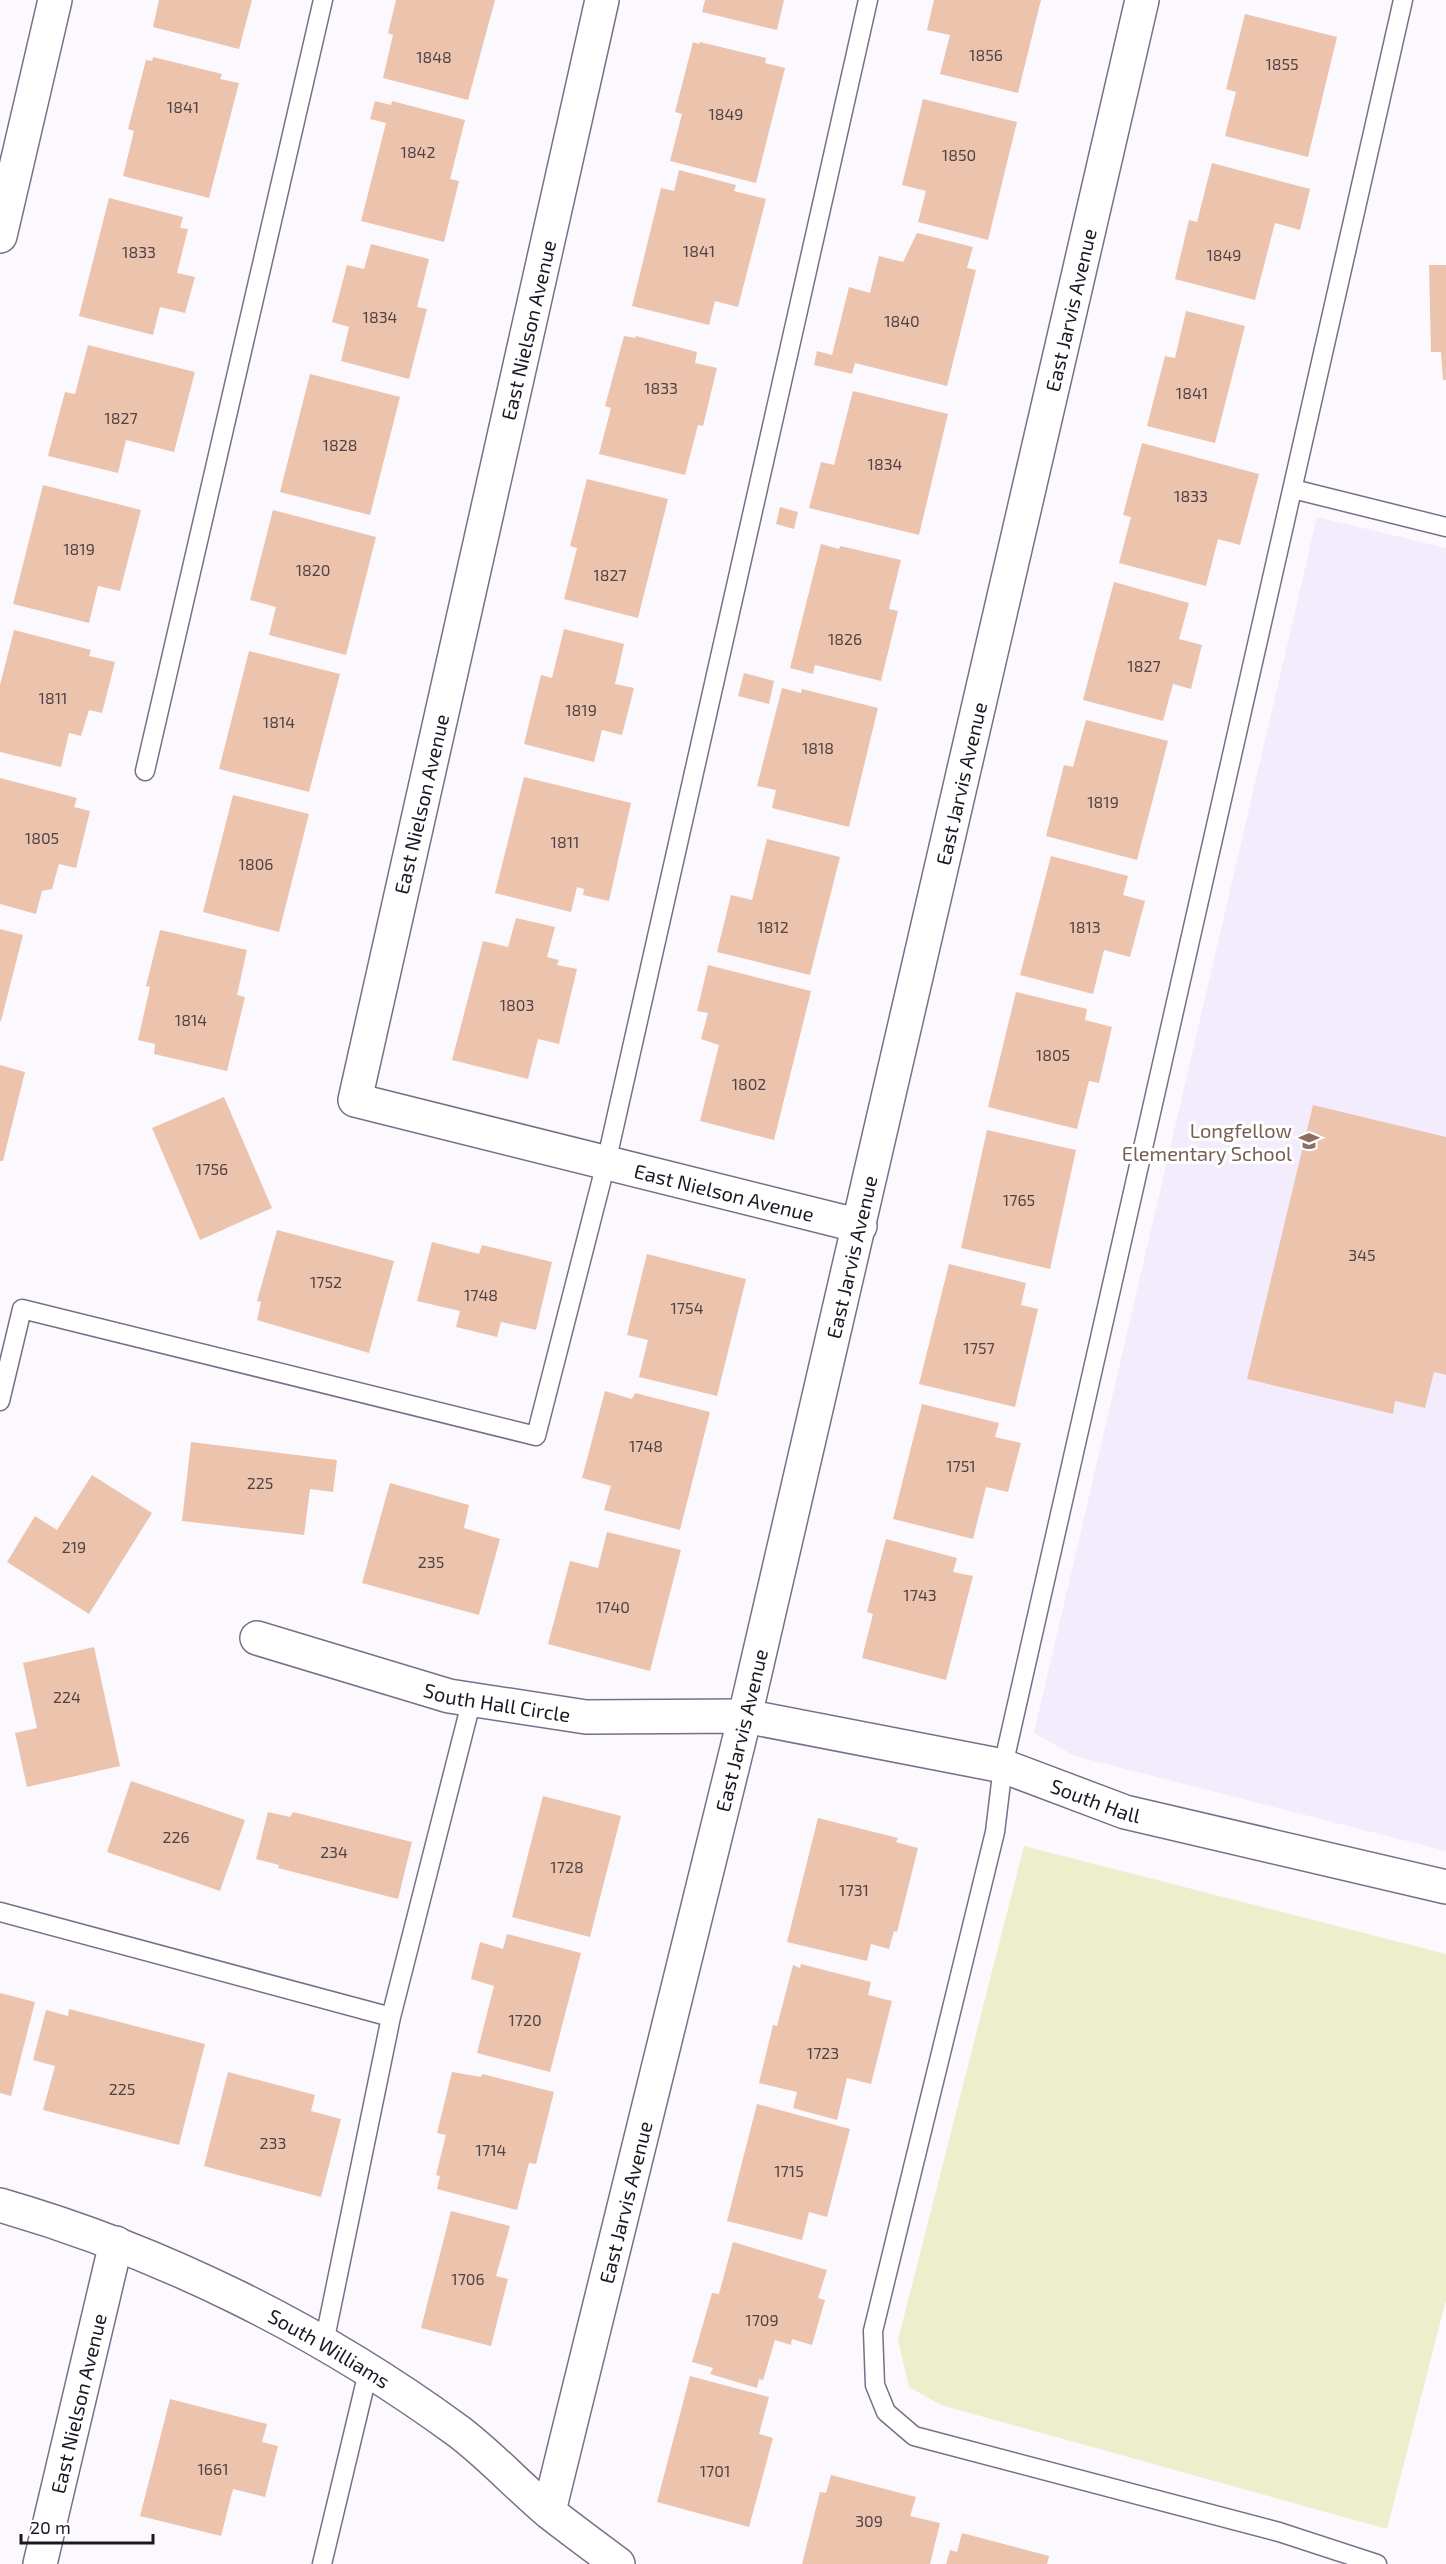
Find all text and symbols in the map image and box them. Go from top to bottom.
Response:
house number: 1856 [969,45,1003,64]
house number: 1848 [416,47,452,66]
house number: 1855 [1265,54,1299,73]
house number: 1841 [167,97,199,116]
house number: 1849 [708,104,744,123]
house number: 1842 [401,142,435,161]
house number: 1850 [942,145,976,164]
street label: East Jarvis Avenue [1040,226,1101,394]
street label: East Nielson Avenue [496,238,560,422]
house number: 1841 [683,241,715,260]
house number: 1833 [122,242,156,261]
house number: 1849 [1206,245,1242,264]
house number: 1834 [363,307,398,326]
house number: 1840 [884,311,920,330]
house number: 1833 [644,378,678,397]
house number: 1841 [1176,383,1208,402]
house number: 1827 [104,408,138,427]
house number: 1828 [323,435,357,454]
house number: 1834 [868,454,903,473]
house number: 1833 [1174,486,1208,505]
house number: 1819 [63,539,95,558]
house number: 1820 [296,560,330,579]
house number: 1827 [593,565,627,584]
house number: 1826 [828,629,862,648]
house number: 1827 [1127,656,1161,675]
house number: 1811 [39,688,67,707]
house number: 1819 [565,700,597,719]
street label: East Jarvis Avenue [930,700,991,867]
house number: 1814 [263,712,295,731]
street label: East Nielson Avenue [389,712,453,896]
house number: 1818 [802,738,834,757]
house number: 1819 [1087,792,1119,811]
house number: 1805 [25,828,59,847]
house number: 1811 [551,832,579,851]
house number: 1806 [239,854,273,873]
house number: 1812 [757,917,789,936]
house number: 1813 [1069,917,1101,936]
house number: 1803 [500,995,534,1014]
house number: 1814 [175,1010,207,1029]
house number: 1805 [1036,1045,1070,1064]
house number: 1802 [732,1074,766,1093]
place label: Longfellow Elementary School [1122,1118,1292,1165]
school or university icon: Longfellow Elementary School [1297,1129,1321,1153]
street label: East Nielson Avenue [632,1158,817,1226]
house number: 1756 [196,1159,228,1178]
street label: East Jarvis Avenue [821,1173,882,1341]
house number: 1765 [1003,1190,1035,1209]
house number: 345 [1348,1245,1376,1264]
house number: 1752 [310,1272,342,1291]
house number: 1748 [464,1285,498,1304]
house number: 1754 [671,1298,704,1317]
house number: 1757 [963,1338,995,1357]
house number: 1748 [629,1436,663,1455]
house number: 1751 [946,1456,976,1475]
house number: 225 [247,1473,273,1492]
house number: 219 [62,1537,86,1556]
house number: 235 [418,1552,444,1571]
house number: 1743 [903,1585,937,1604]
house number: 1740 [596,1597,630,1616]
street label: East Jarvis Avenue [710,1647,772,1814]
street label: South Hall Circle [421,1677,572,1726]
house number: 224 [53,1687,81,1706]
street label: South Hall [1047,1773,1143,1827]
house number: 226 [162,1827,190,1846]
house number: 234 [320,1842,348,1861]
house number: 1728 [550,1857,584,1876]
house number: 1731 [839,1880,869,1899]
house number: 1720 [508,2010,542,2029]
house number: 1723 [807,2043,839,2062]
house number: 225 [109,2079,135,2098]
street label: East Jarvis Avenue [594,2118,657,2286]
house number: 233 [260,2133,286,2152]
house number: 1714 [476,2140,507,2159]
house number: 1715 [774,2161,804,2180]
house number: 1706 [451,2269,485,2288]
street label: South Williams [264,2303,395,2393]
house number: 1709 [745,2310,779,2329]
street label: East Nielson Avenue [45,2311,111,2496]
house number: 1661 [197,2459,229,2478]
house number: 1701 [700,2461,730,2480]
scale bar [21,2507,153,2545]
house number: 309 [855,2511,883,2530]
text: 20 m [30,2516,71,2538]

